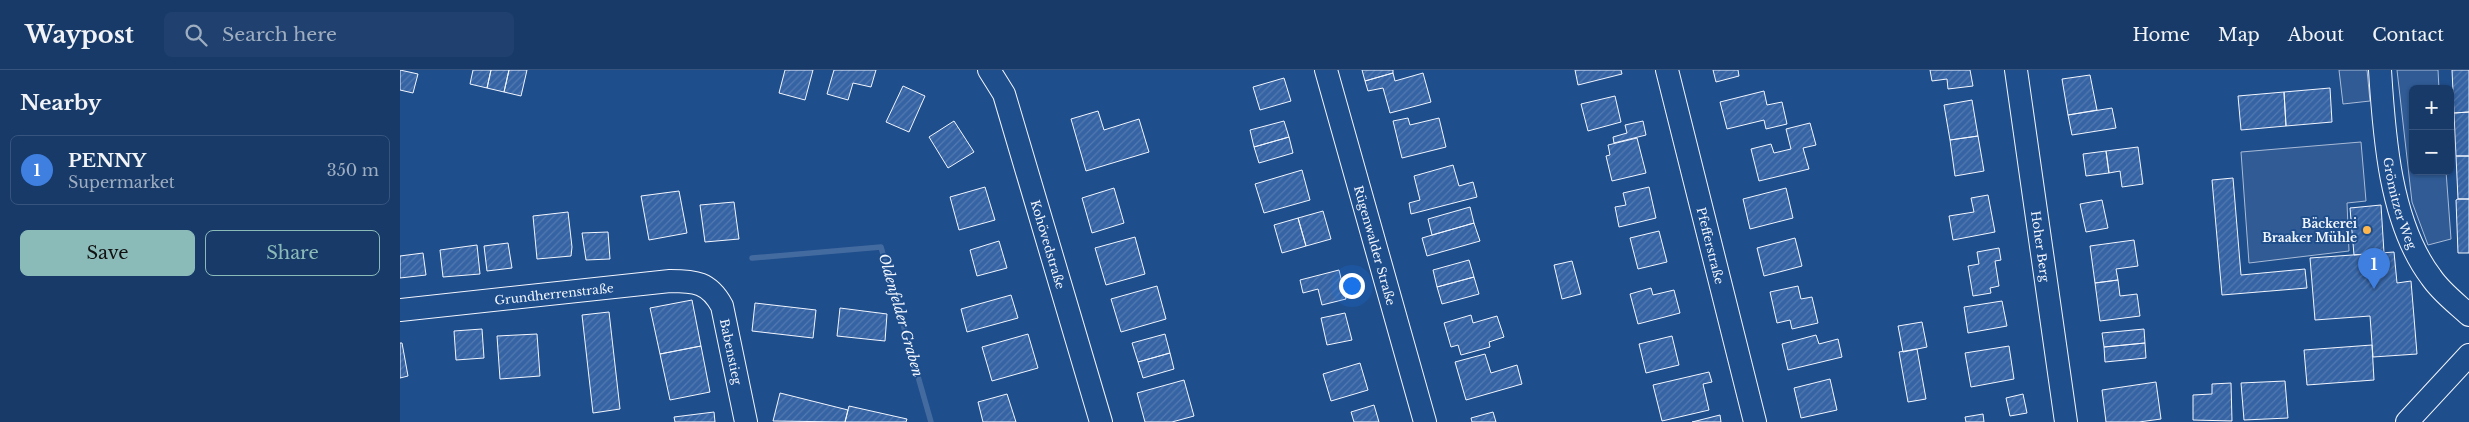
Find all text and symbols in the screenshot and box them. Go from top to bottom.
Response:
search box [164,12,514,57]
text: Waypost [25,20,134,49]
icon: search [182,21,210,49]
text: Search here [222,23,337,46]
text: Home [2132,24,2190,46]
text: Map [2218,24,2260,46]
text: About [2288,24,2344,46]
text: Contact [2372,24,2444,46]
map controls [2409,85,2454,175]
button: + [2409,85,2454,130]
text: Nearby [20,90,101,116]
button: − [2409,130,2454,175]
text: PENNY [68,149,146,172]
street label: Grömitzer Weg [2381,156,2421,252]
text: 1 [34,160,40,180]
text: 350 m [327,160,379,180]
text: Supermarket [68,172,175,192]
street label: Rügenwalder Straße [1351,184,1399,307]
street label: Kohövedstraße [1028,198,1069,291]
street label: Pfefferstraße [1694,206,1728,286]
street label: Hoher Berg [2029,210,2054,284]
place label: Bäckerei Braaker Mühle [2262,216,2358,245]
marker: Bäckerei Braaker Mühle [2361,224,2373,236]
button: Save [20,230,195,276]
button: Share [205,230,380,276]
pin: 1 [2358,248,2390,289]
water label: Oldenfelder Graben [875,251,927,379]
your location [1339,273,1365,299]
street label: Grundherrenstraße [494,280,615,307]
street label: Babenstieg [717,317,746,387]

